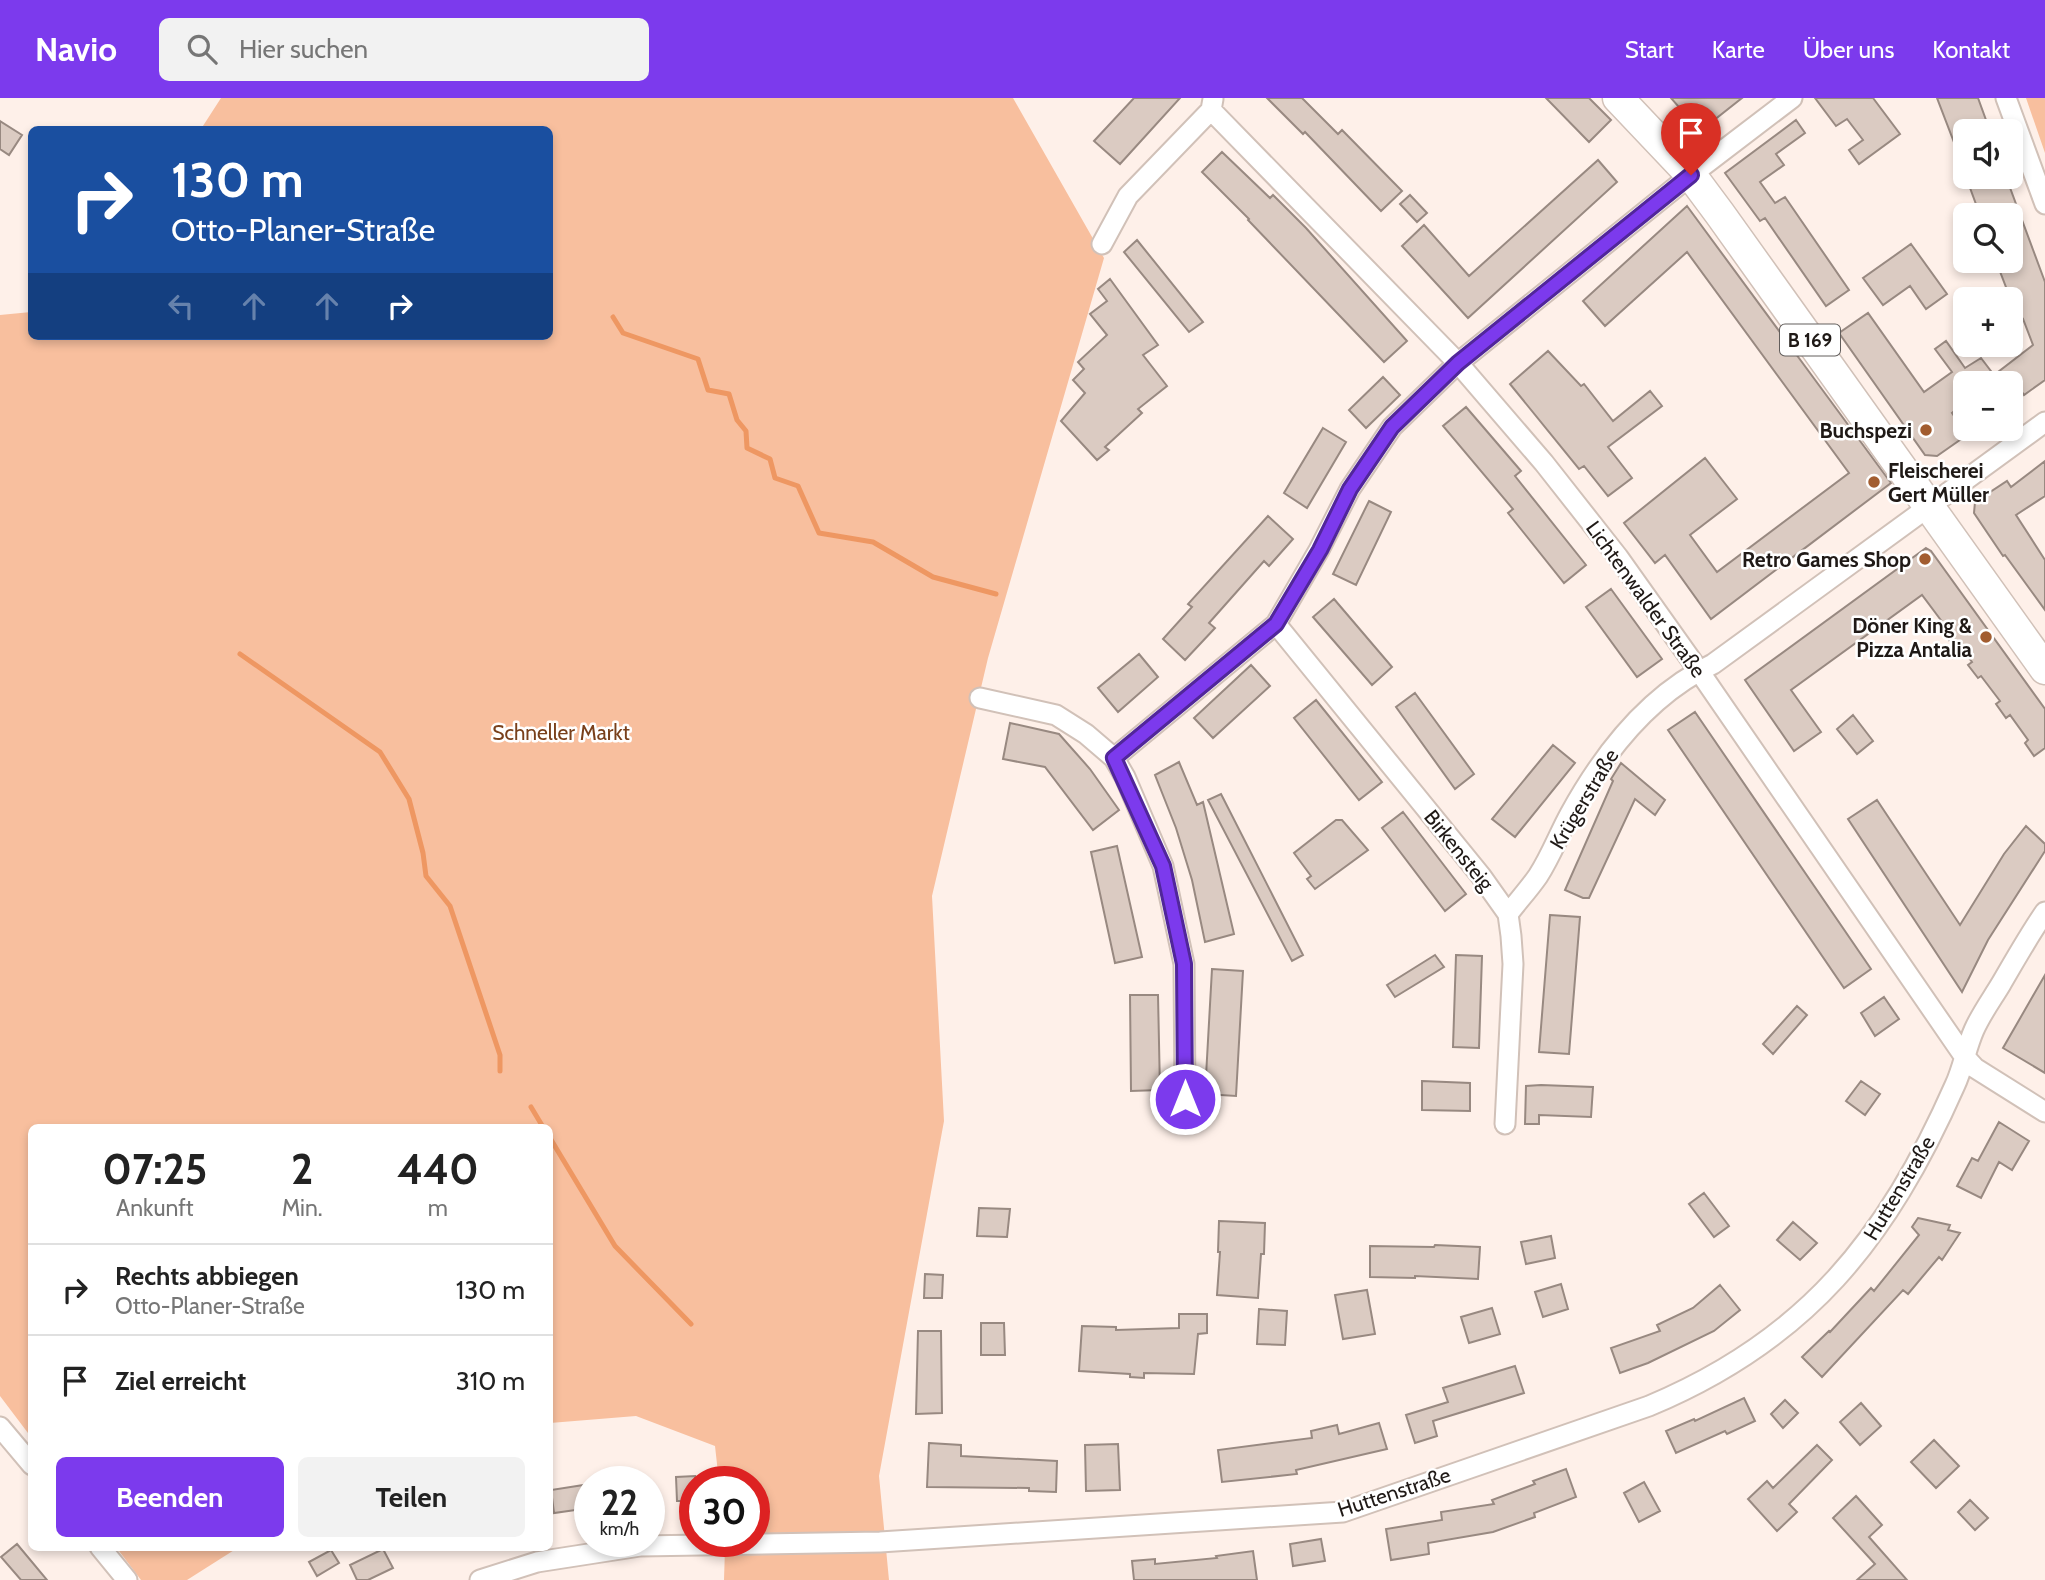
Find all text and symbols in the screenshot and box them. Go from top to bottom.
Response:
search box [159,18,649,81]
text: Navio [35,29,117,69]
icon: search [183,30,221,68]
text: Hier suchen [239,33,368,65]
text: Start [1625,35,1674,64]
text: Karte [1712,35,1765,64]
text: Über uns [1803,35,1894,64]
text: Kontakt [1932,35,2010,64]
pin [1661,103,1721,175]
icon: arrive [1672,114,1710,152]
map controls [1953,119,2023,441]
button: sound [1953,119,2023,189]
text: 130 m [171,150,304,209]
icon: right [56,154,147,245]
button: search [1953,203,2023,273]
text: Otto-Planer-Straße [171,210,435,249]
icon: left [162,287,200,325]
icon: ahead [235,287,273,325]
icon: ahead [308,287,346,325]
icon: right [381,287,419,325]
button: + [1953,287,2023,357]
road number: B 169 [1780,324,1840,356]
button: − [1953,371,2023,441]
place label: Buchspezi [1820,418,1912,443]
marker: Buchspezi [1918,422,1934,438]
place label: Fleischerei Gert Müller [1888,458,1989,507]
marker: Fleischerei Gert Müller [1866,474,1882,490]
street label: Lichtenwalder Straße [1581,516,1711,682]
place label: Retro Games Shop [1742,547,1911,572]
marker: Retro Games Shop [1917,551,1933,567]
place label: Döner King & Pizza Antalia [1852,613,1973,662]
marker: Döner King & Pizza Antalia [1978,629,1994,645]
park label: Schneller Markt [492,720,630,745]
street label: Krügerstraße [1544,744,1624,854]
street label: Birkensteig [1419,805,1499,896]
position arrow [1148,1062,1222,1136]
street label: Huttenstraße [1858,1131,1940,1245]
text: 07:25 [102,1143,207,1195]
text: 2 [291,1143,313,1195]
text: 440 [397,1143,479,1195]
text: Ankunft [116,1194,194,1222]
text: Min. [282,1194,323,1222]
text: m [428,1194,448,1222]
text: Rechts abbiegen [115,1260,299,1292]
icon: right [56,1271,94,1309]
text: 130 m [456,1274,525,1306]
text: Otto-Planer-Straße [115,1292,305,1320]
icon: arrive [56,1362,94,1400]
text: Ziel erreicht [115,1365,246,1397]
text: 310 m [456,1365,525,1397]
button: Beenden [56,1457,284,1537]
button: Teilen [298,1457,525,1537]
street label: Huttenstraße [1334,1462,1454,1522]
speed limit sign: 30 [679,1466,770,1557]
text: 22 [601,1481,638,1524]
text: km/h [600,1518,639,1540]

